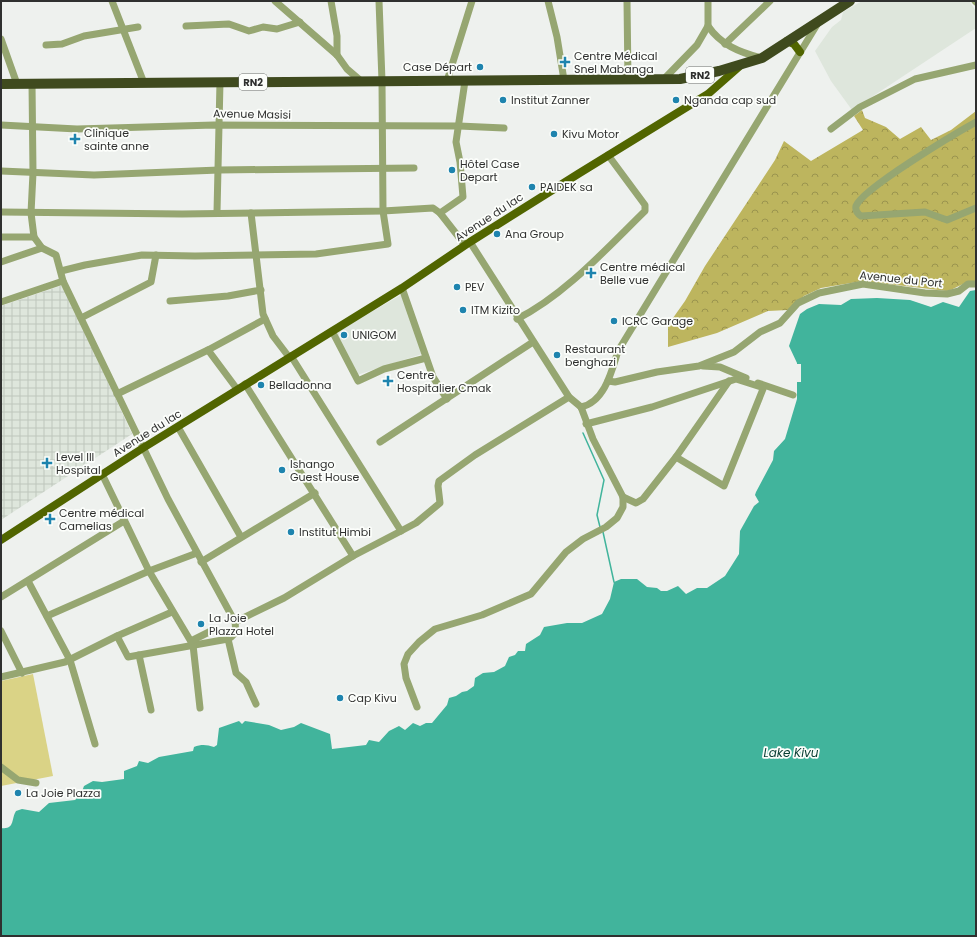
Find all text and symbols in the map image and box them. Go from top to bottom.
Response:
place label: Centre Médical Snel Mabanga [574,48,657,77]
marker: Centre Médical Snel Mabanga [559,56,571,68]
place label: Case Départ [403,59,472,75]
marker: Case Départ [475,62,485,72]
road number: RN2 [686,67,714,83]
road number: RN2 [239,74,267,90]
place label: Institut Zanner [511,92,590,108]
place label: Nganda cap sud [684,92,776,108]
marker: Institut Zanner [498,95,508,105]
marker: Nganda cap sud [671,95,681,105]
street label: Avenue Masisi [213,105,291,123]
place label: Clinique sainte anne [84,125,149,154]
place label: Kivu Motor [562,126,619,142]
marker: Kivu Motor [549,129,559,139]
marker: Clinique sainte anne [69,133,81,145]
place label: Hôtel Case Depart [460,156,520,185]
marker: Hôtel Case Depart [447,165,457,175]
place label: PAIDEK sa [540,179,593,195]
marker: PAIDEK sa [527,182,537,192]
street label: Avenue du lac [452,189,527,245]
place label: Ana Group [505,226,564,242]
marker: Ana Group [492,229,502,239]
place label: Centre médical Belle vue [600,259,685,288]
marker: Centre médical Belle vue [585,267,597,279]
street label: Avenue du Port [859,267,943,291]
place label: PEV [465,279,485,295]
marker: PEV [452,282,462,292]
place label: ITM Kizito [471,302,520,318]
marker: ITM Kizito [458,305,468,315]
place label: ICRC Garage [622,313,693,329]
marker: ICRC Garage [609,316,619,326]
place label: UNIGOM [352,327,397,343]
marker: UNIGOM [339,330,349,340]
place label: Restaurant benghazi [565,341,625,370]
marker: Restaurant benghazi [552,350,562,360]
place label: Centre Hospitalier Cmak [397,367,492,396]
marker: Centre Hospitalier Cmak [382,375,394,387]
place label: Belladonna [269,377,331,393]
marker: Belladonna [256,380,266,390]
street label: Avenue du lac [109,405,185,461]
place label: Level III Hospital [56,449,101,478]
place label: Ishango Guest House [290,456,360,485]
marker: Level III Hospital [41,457,53,469]
marker: Ishango Guest House [277,465,287,475]
place label: Centre médical Camelias [59,505,144,534]
marker: Centre médical Camelias [44,513,56,525]
place label: Institut Himbi [299,524,371,540]
marker: Institut Himbi [286,527,296,537]
place label: La Joie Plazza Hotel [209,610,274,639]
marker: La Joie Plazza Hotel [196,619,206,629]
place label: Cap Kivu [348,690,397,706]
marker: Cap Kivu [335,693,345,703]
water label: Lake Kivu [763,744,819,761]
place label: La Joie Plazza [26,785,100,801]
marker: La Joie Plazza [13,788,23,798]

